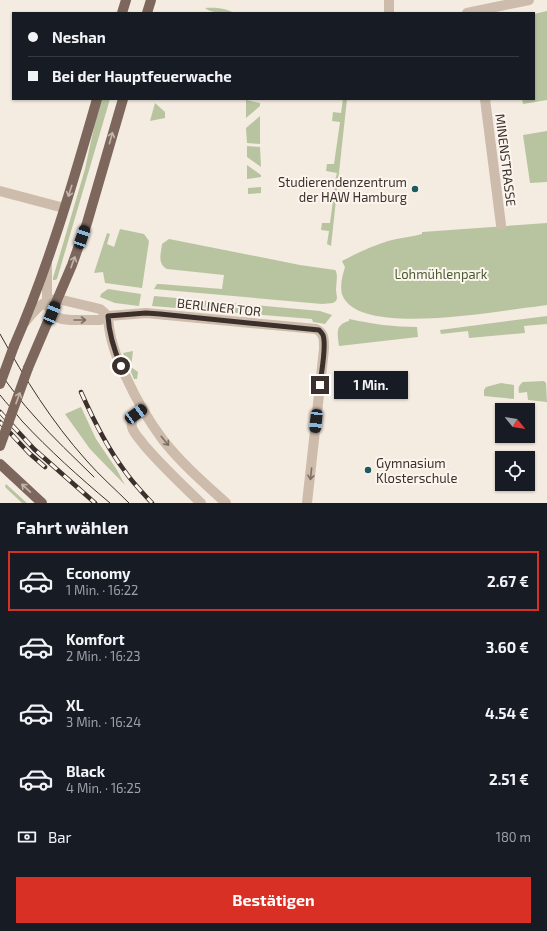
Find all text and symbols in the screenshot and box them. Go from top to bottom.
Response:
text: Neshan [52,28,106,46]
text: Bei der Hauptfeuerwache [52,67,232,85]
street label: MINENSTRASSE [492,113,520,207]
one-way arrow [108,132,115,145]
place label: Studierendenzentrum der HAW Hamburg [278,174,407,205]
one-way arrow [66,184,73,197]
marker: Studierendenzentrum der HAW Hamburg [410,184,420,194]
car [72,224,92,250]
one-way arrow [69,257,77,269]
park label: Lohmühlenpark [395,266,488,282]
street label: BERLINER TOR [176,295,262,319]
car [42,300,62,326]
one-way arrow [73,316,86,324]
route start [112,357,130,375]
callout: 1 Min. [334,371,408,399]
route end [311,376,329,394]
text: 1 Min. [354,377,388,393]
one-way arrow [14,392,22,404]
car [123,402,149,426]
north arrow [495,403,535,443]
map controls [495,403,535,491]
car [309,408,323,434]
one-way arrow [160,436,169,447]
button: locate [495,451,535,491]
place label: Gymnasium Klosterschule [376,455,457,486]
marker: Gymnasium Klosterschule [363,465,373,475]
one-way arrow [307,467,314,480]
one-way arrow [21,484,31,493]
text: Fahrt wählen [16,516,129,538]
icon: car [18,563,54,599]
text: Economy [66,564,131,582]
text: 2.67 € [487,572,529,590]
text: 1 Min. · 16:22 [66,582,138,598]
icon: car [18,629,54,665]
text: Komfort [66,630,125,648]
text: 3.60 € [486,638,529,656]
text: 2 Min. · 16:23 [66,648,140,664]
icon: car [18,695,54,731]
text: XL [66,696,84,714]
text: 4.54 € [485,704,529,722]
text: 3 Min. · 16:24 [66,714,141,730]
icon: car [18,761,54,797]
text: Black [66,762,105,780]
text: 2.51 € [489,770,529,788]
text: 4 Min. · 16:25 [66,780,141,796]
icon: cash [16,826,38,848]
text: Bar [48,828,72,846]
text: 180 m [496,829,531,845]
button: Bestätigen [16,877,531,923]

